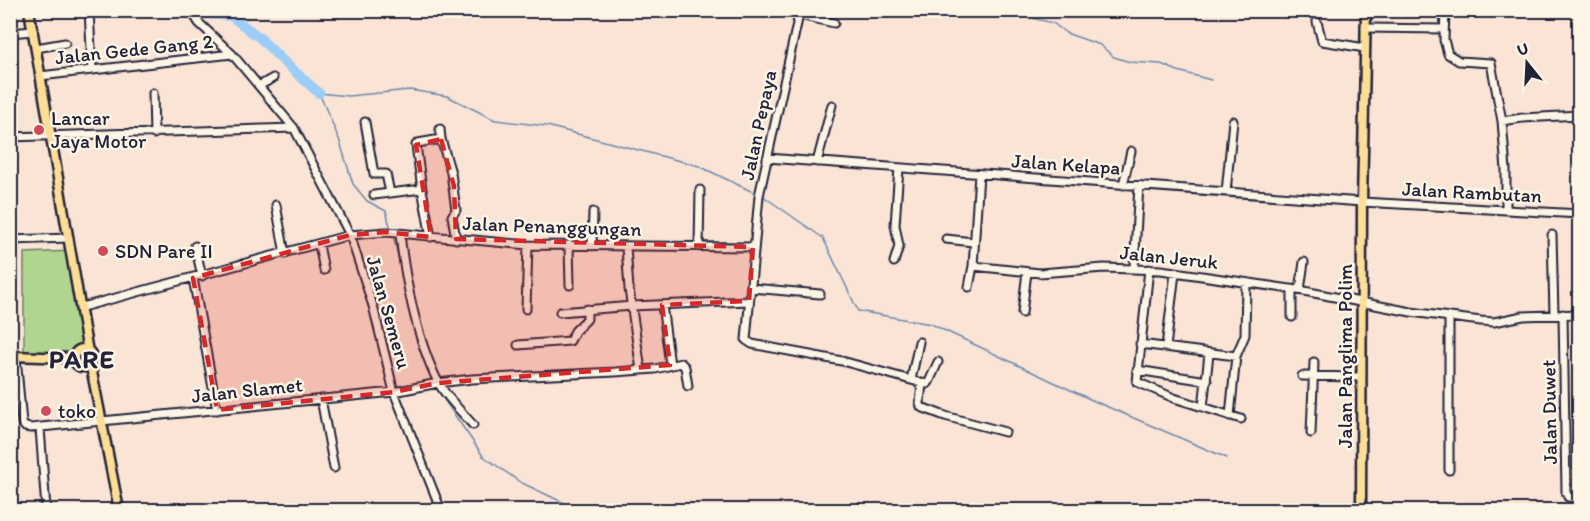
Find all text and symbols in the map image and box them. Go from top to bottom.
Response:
street label: Jalan Gede Gang 2 [54,29,215,69]
north arrow [1497,33,1557,93]
text: U [1515,39,1530,60]
street label: Jalan Pepaya [735,68,781,182]
place label: Lancar Jaya Motor [51,106,146,153]
marker: Lancar Jaya Motor [32,123,46,137]
street label: Jalan Kelapa [1011,148,1121,180]
street label: Jalan Rambutan [1401,176,1543,208]
street label: Jalan Penanggungan [462,211,642,241]
place label: SDN Pare II [115,239,213,263]
street label: Jalan Jeruk [1119,240,1220,274]
marker: SDN Pare II [96,244,110,258]
street label: Jalan Semeru [361,253,417,371]
street label: Jalan Panglima Polim [1333,264,1357,448]
district label: PARE [49,343,115,375]
street label: Jalan Duwet [1536,359,1562,465]
street label: Jalan Slamet [190,372,304,408]
place label: toko [58,399,96,423]
marker: toko [39,404,53,418]

